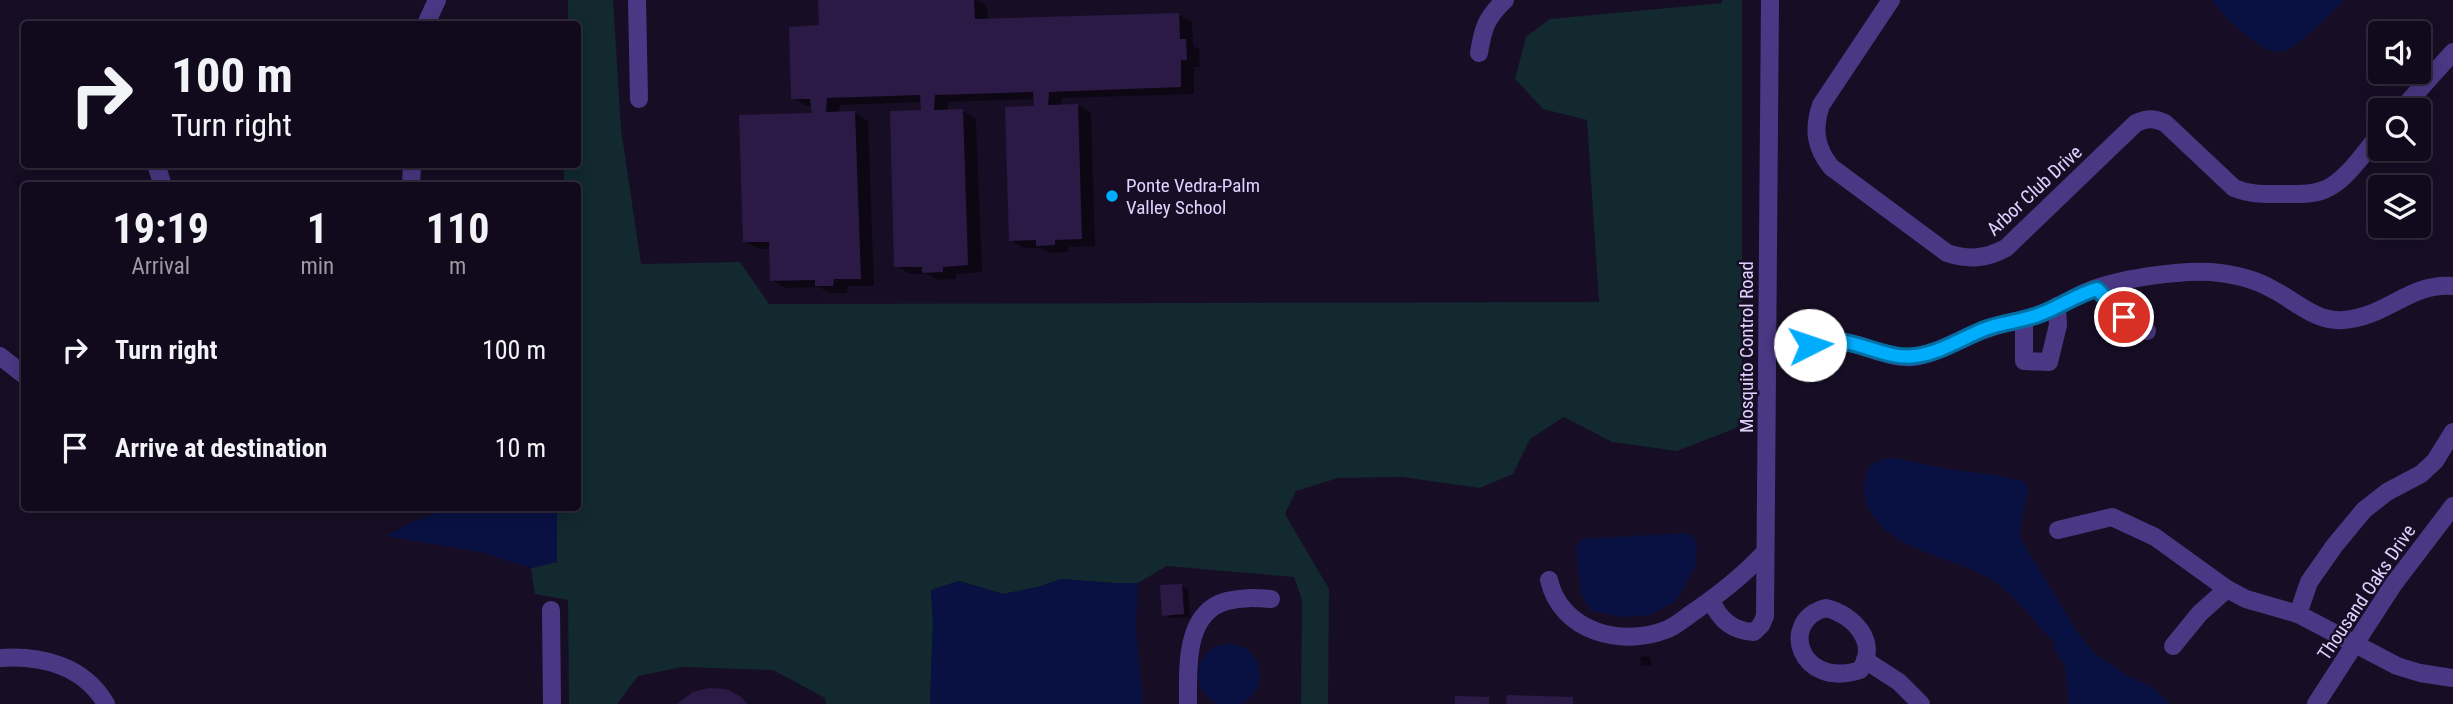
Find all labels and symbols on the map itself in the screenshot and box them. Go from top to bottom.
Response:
street label: Arbor Club Drive [1982,140,2087,240]
place label: Ponte Vedra-Palm Valley School [1126,174,1260,219]
marker: Ponte Vedra-Palm Valley School [1104,188,1120,204]
street label: Mosquito Control Road [1735,261,1758,433]
pin [2094,287,2154,347]
position arrow [1773,308,1847,382]
street label: Thousand Oaks Drive [2313,520,2420,664]

